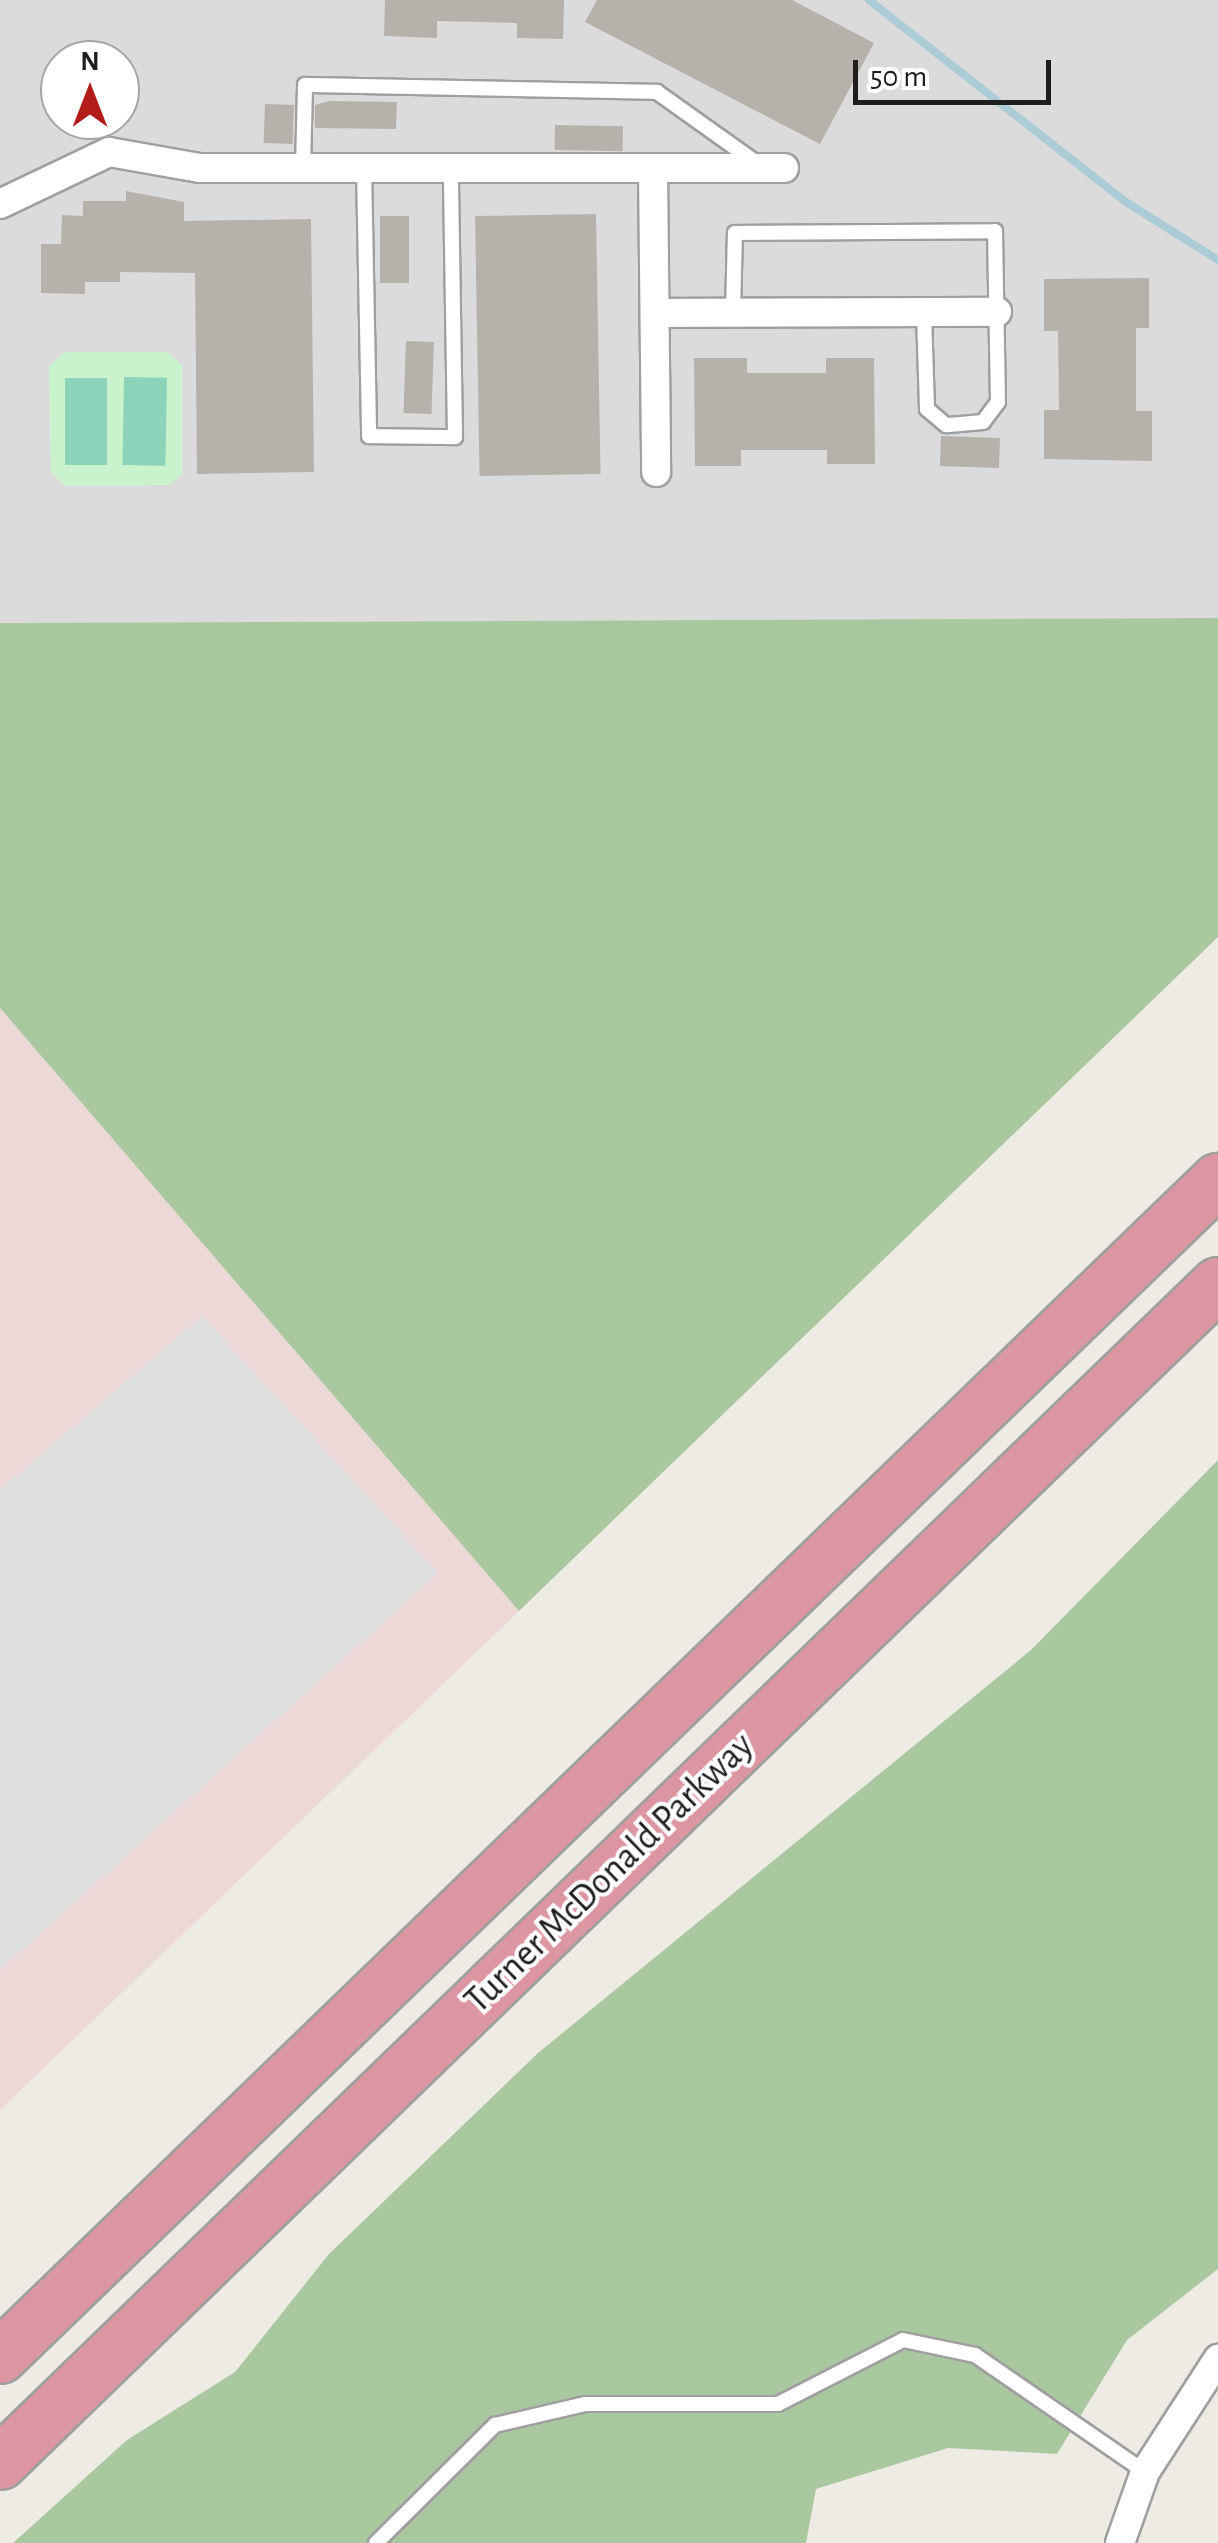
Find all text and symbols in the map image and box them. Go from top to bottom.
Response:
north arrow [40,40,140,140]
scale bar [858,40,1056,102]
text: N [80,48,100,76]
text: 50 m [870,62,927,92]
street label: Turner McDonald Parkway [456,1724,764,2024]

